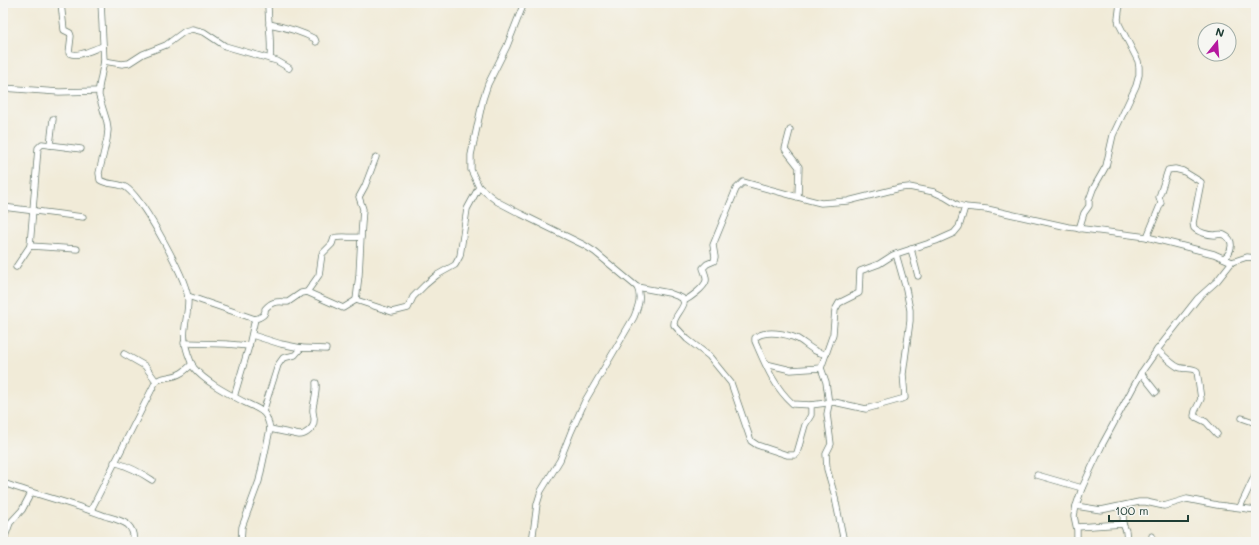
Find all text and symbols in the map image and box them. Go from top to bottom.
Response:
north arrow [1197,22,1237,62]
text: N [1214,24,1226,40]
scale bar [1109,497,1188,523]
text: 100 m [1115,502,1149,518]

